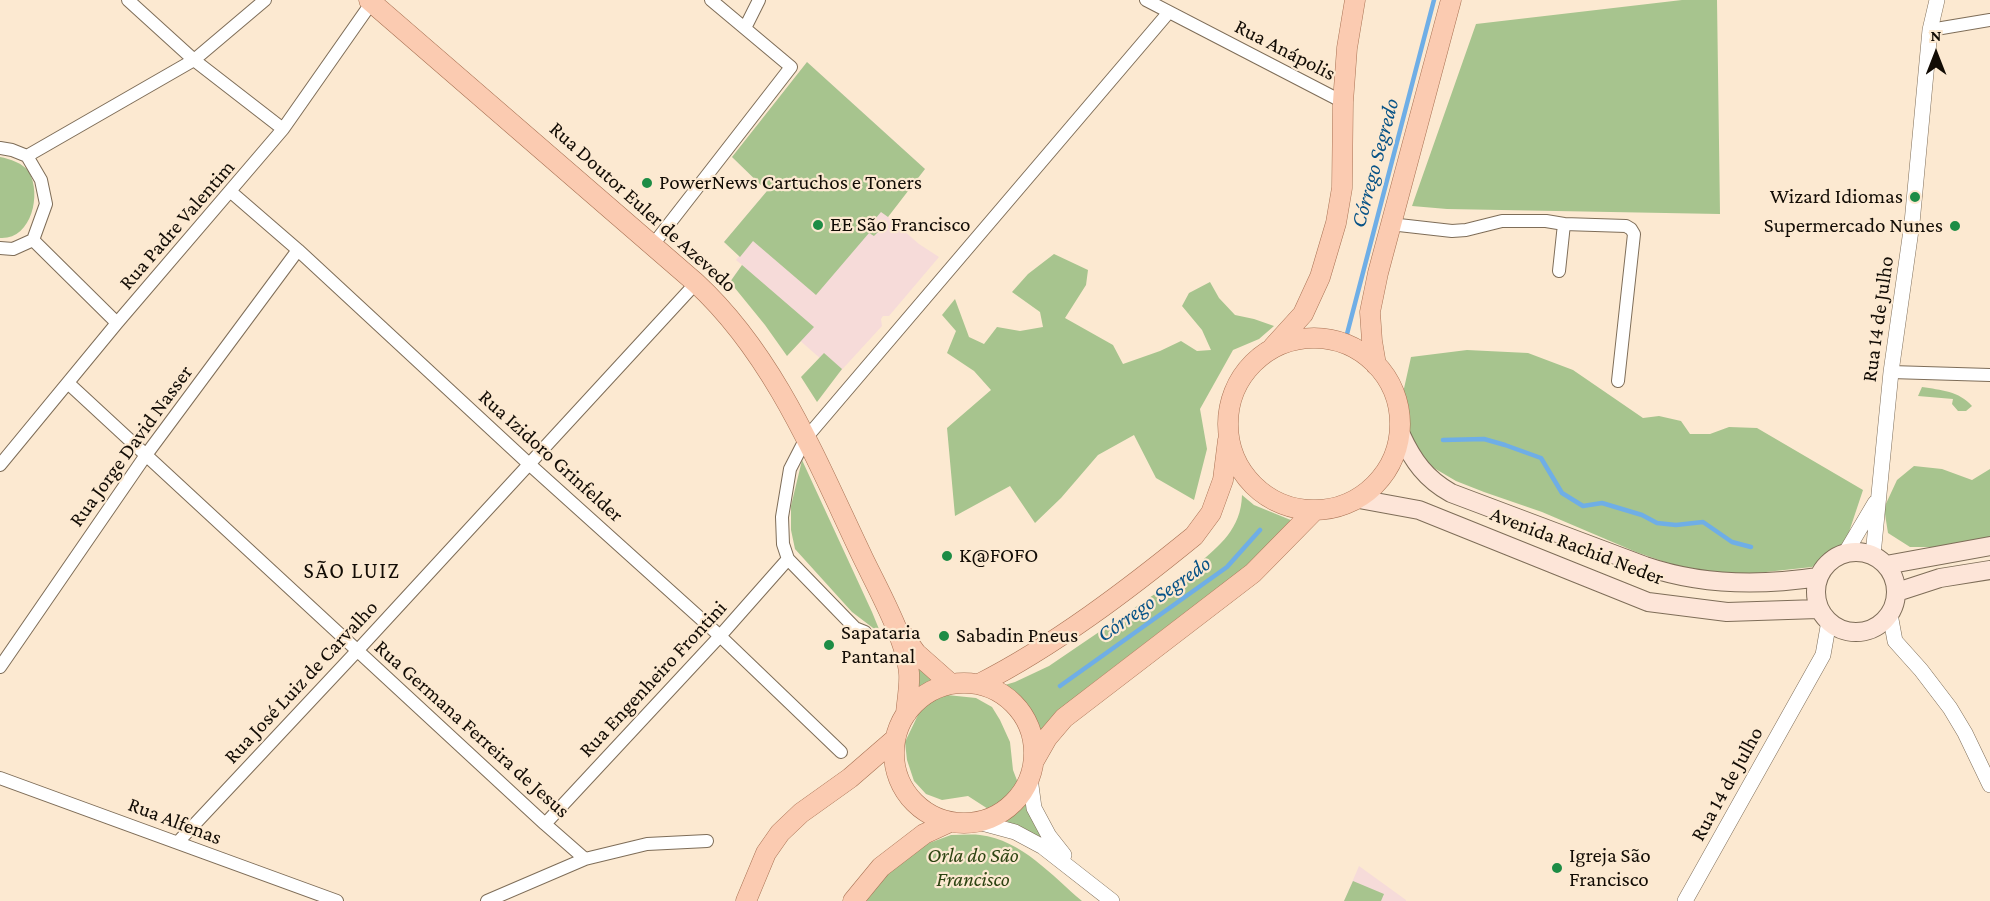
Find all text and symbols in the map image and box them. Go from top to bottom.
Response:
street label: Rua Anápolis [1230,14,1340,86]
north arrow [1906,24,1966,84]
text: N [1931,27,1941,44]
water label: Córrego Segredo [1345,96,1405,230]
street label: Rua Doutor Euler de Azevedo [544,116,742,298]
street label: Rua Padre Valentim [114,155,240,295]
place label: PowerNews Cartuchos e Toners [659,170,922,196]
marker: PowerNews Cartuchos e Toners [640,176,654,190]
place label: Wizard Idiomas [1770,184,1903,210]
marker: Wizard Idiomas [1908,190,1922,204]
place label: EE São Francisco [830,212,970,238]
place label: Supermercado Nunes [1764,213,1943,239]
marker: EE São Francisco [811,218,825,232]
marker: Supermercado Nunes [1948,219,1962,233]
street label: Rua 14 de Julho [1857,255,1899,383]
street label: Rua Jorge David Nasser [64,360,198,532]
street label: Rua Izidoro Grinfelder [473,384,629,528]
street label: Avenida Rachid Neder [1487,501,1667,591]
place label: K@FOFO [959,543,1038,569]
marker: K@FOFO [940,549,954,563]
water label: Córrego Segredo [1092,550,1216,648]
district label: SÃO LUIZ [304,558,400,584]
street label: Rua José Luiz de Carvalho [219,595,383,769]
street label: Rua Engenheiro Frontini [574,595,732,763]
place label: Sapataria Pantanal [841,620,921,670]
place label: Sabadin Pneus [956,623,1078,649]
marker: Sabadin Pneus [937,629,951,643]
street label: Rua Germana Ferreira de Jesus [369,635,575,823]
marker: Sapataria Pantanal [822,638,836,652]
street label: Rua 14 de Julho [1685,722,1769,846]
street label: Rua Alfenas [125,792,225,850]
park label: Orla do São Francisco [927,843,1019,893]
place label: Igreja São Francisco [1569,843,1651,893]
marker: Igreja São Francisco [1550,861,1564,875]

